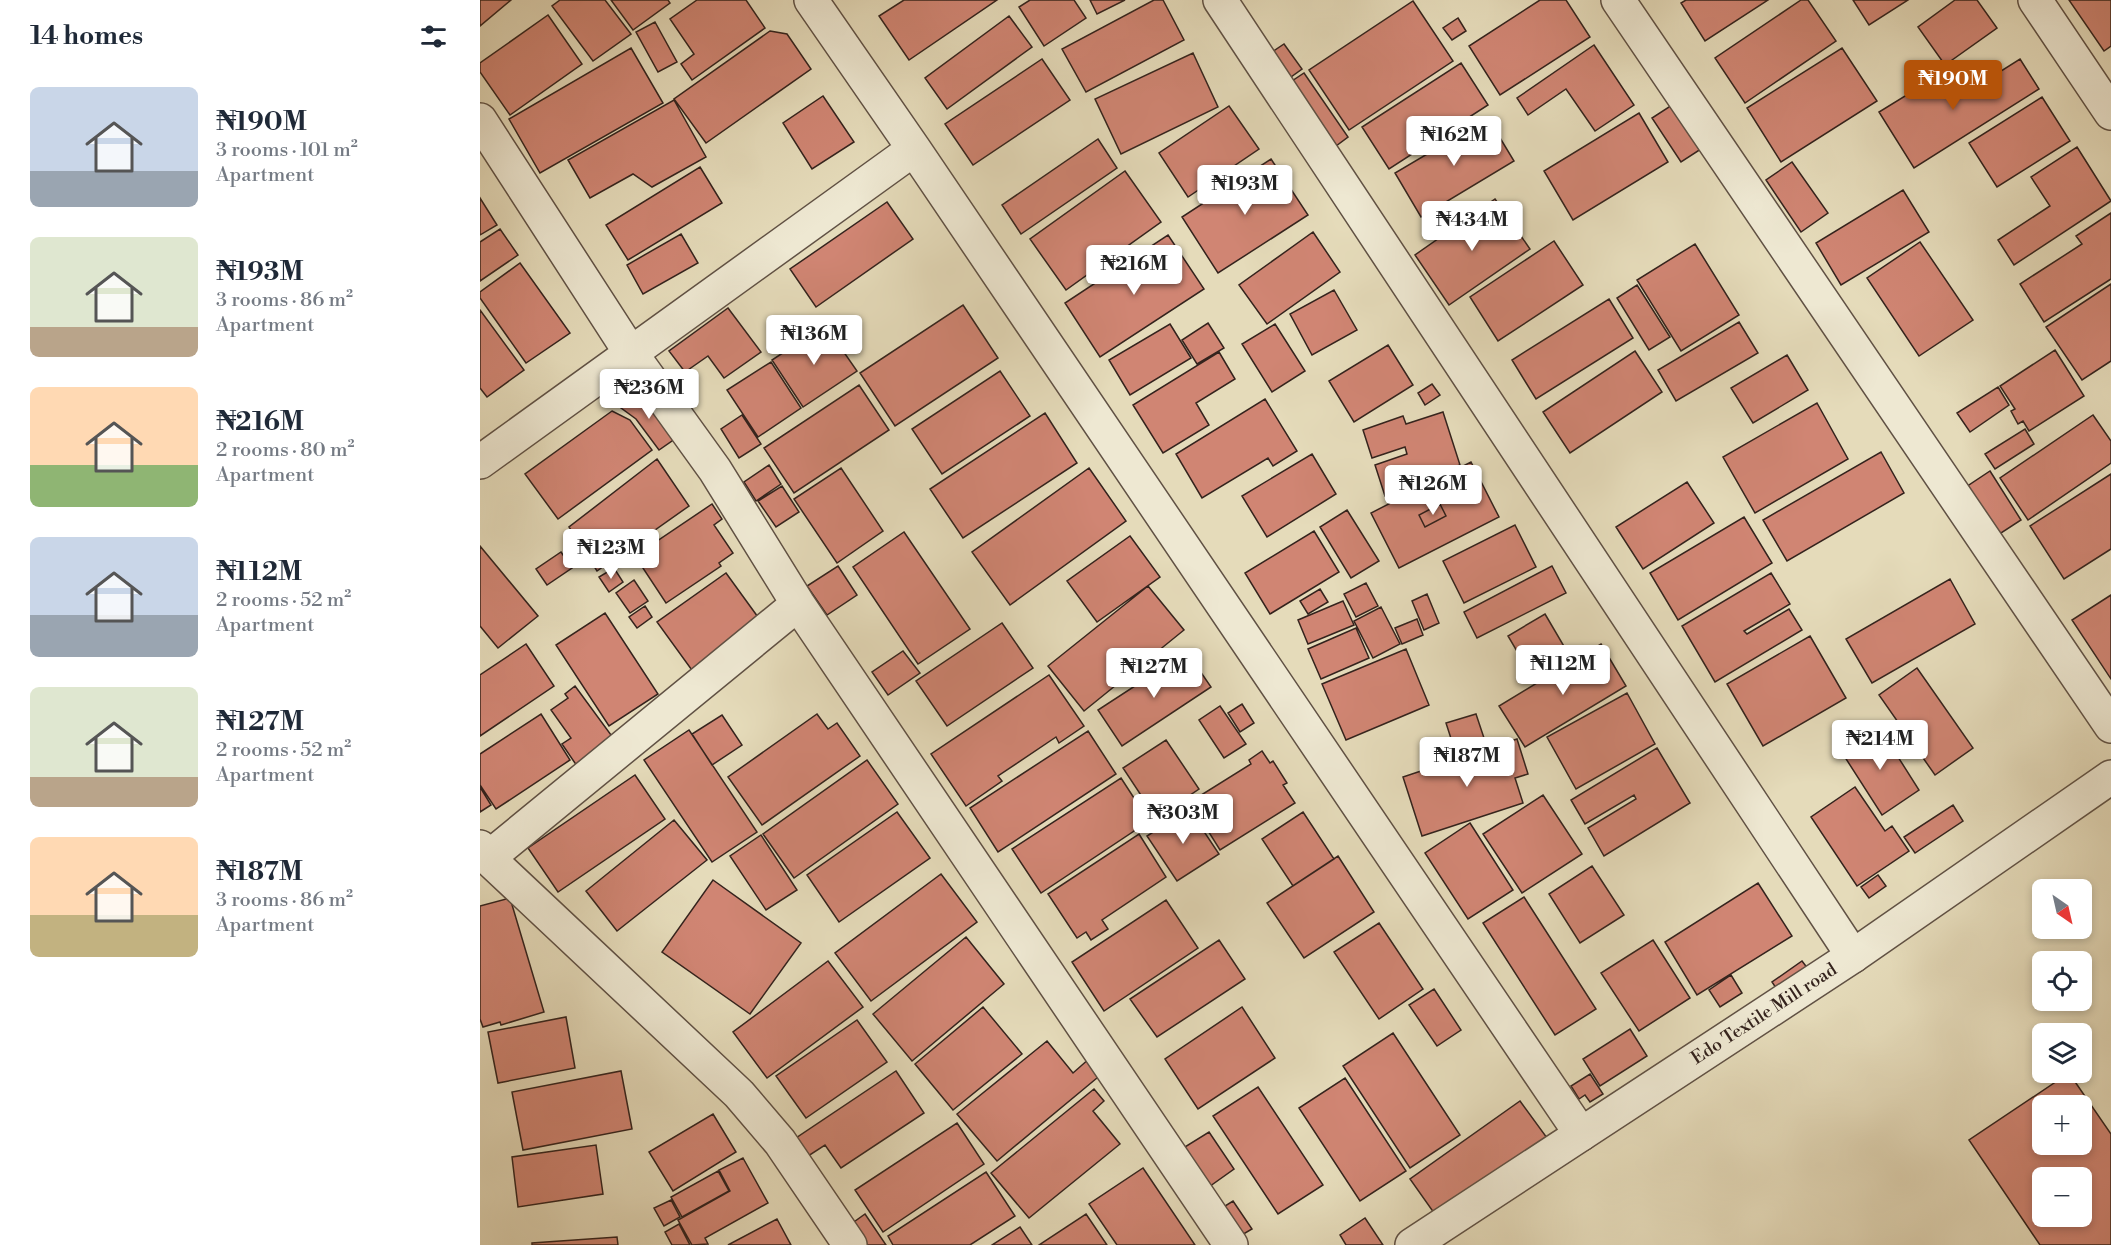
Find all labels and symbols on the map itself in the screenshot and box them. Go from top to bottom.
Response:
pin: ₦190M [1911,60,1995,111]
pin: ₦162M [1412,116,1496,167]
pin: ₦193M [1203,165,1287,216]
pin: ₦434M [1430,201,1514,252]
pin: ₦216M [1092,245,1176,296]
pin: ₦136M [772,315,856,366]
pin: ₦236M [607,369,691,420]
pin: ₦126M [1391,465,1475,516]
pin: ₦123M [569,529,653,580]
pin: ₦112M [1521,645,1605,696]
pin: ₦127M [1112,648,1196,699]
pin: ₦214M [1838,720,1922,771]
pin: ₦187M [1425,737,1509,788]
pin: ₦303M [1141,794,1225,845]
north arrow [2032,879,2092,939]
street label: Edo Textile Mill road [1687,958,1842,1070]

